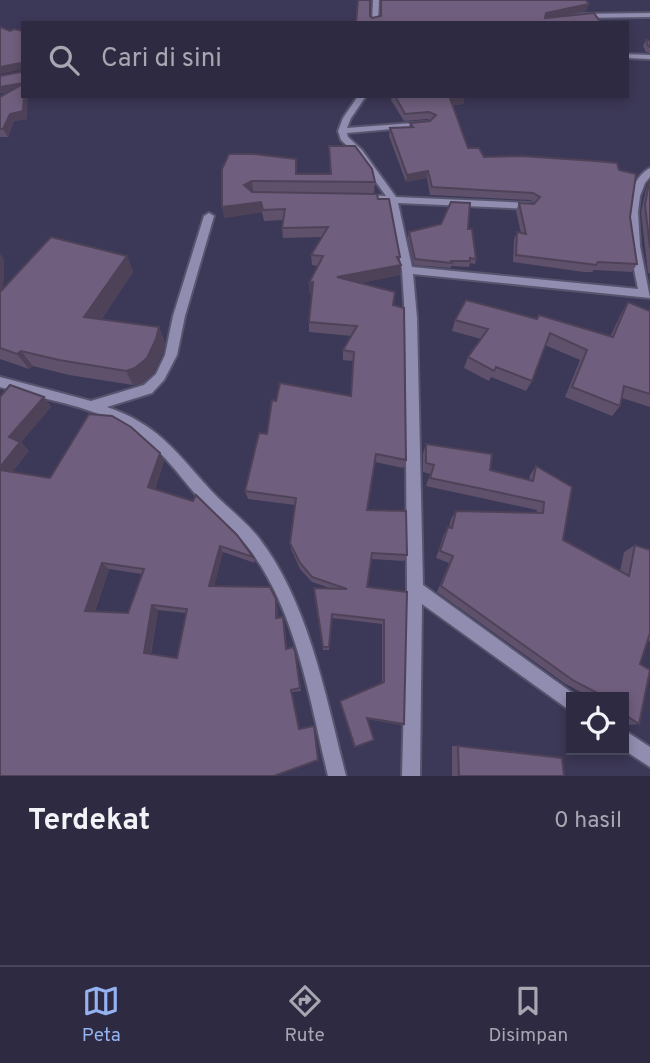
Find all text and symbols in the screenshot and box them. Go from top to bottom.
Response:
search box [21,21,629,98]
icon: search [45,41,83,79]
text: Cari di sini [101,43,222,76]
map controls [566,692,629,755]
button: locate [566,692,629,755]
text: Terdekat [28,803,150,840]
text: 0 hasil [554,807,622,836]
tab: Peta [82,982,121,1048]
tab: Rute [284,982,325,1048]
tab: Disimpan [488,982,568,1048]

